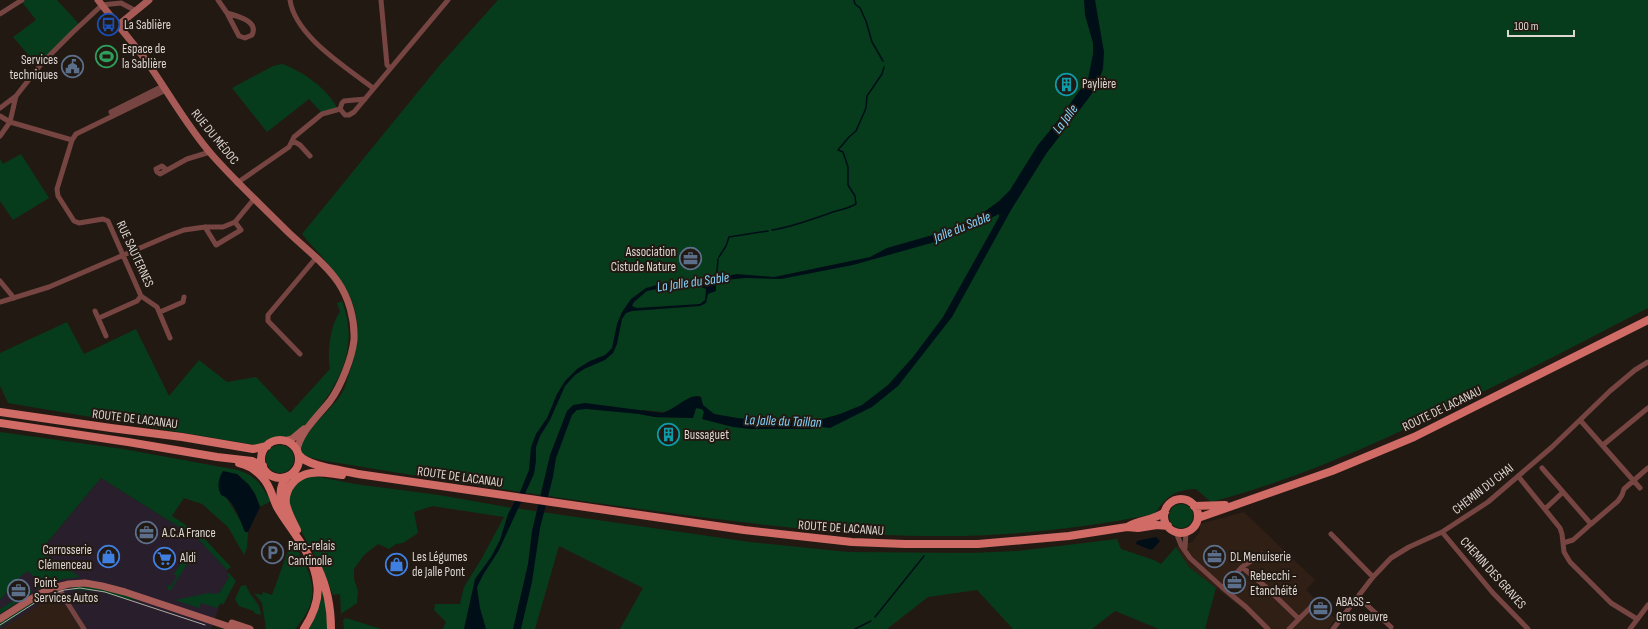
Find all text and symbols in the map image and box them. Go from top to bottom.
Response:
bus stop icon: La Sablière [95,12,121,38]
scale bar [1508,12,1574,38]
place label: La Sablière [124,17,171,33]
text: 100 m [1514,19,1539,34]
place label: Espace de la Sablière [122,41,167,72]
sports icon: Espace de la Sablière [93,43,119,69]
place label: Services techniques [9,52,58,83]
public building icon: Services techniques [60,54,86,80]
building icon: Paylière [1054,71,1080,97]
place label: Paylière [1082,76,1116,92]
water label: La Jalle [1049,101,1082,137]
street label: RUE DU MÉDOC [188,106,242,168]
water label: Jalle du Sable [930,208,994,247]
street label: RUE SAUTERNES [113,218,158,290]
place label: Association Cistude Nature [611,244,676,275]
office icon: Association Cistude Nature [678,246,704,272]
water label: La Jalle du Sable [656,268,731,295]
street label: ROUTE DE LACANAU [1400,383,1484,435]
street label: ROUTE DE LACANAU [91,406,179,432]
water label: La Jalle du Taillan [744,411,822,431]
building icon: Bussaguet [656,422,682,448]
place label: Bussaguet [684,427,729,443]
street label: CHEMIN DU CHAI [1449,460,1517,518]
street label: ROUTE DE LACANAU [416,463,504,491]
street label: ROUTE DE LACANAU [797,517,885,539]
office icon: A.C.A France [134,520,160,546]
place label: A.C.A France [161,525,216,541]
street label: CHEMIN DES GRAVES [1457,534,1530,613]
place label: Parc-relais Cantinolle [288,538,335,569]
parking icon: Parc-relais Cantinolle [259,540,285,566]
place label: Carrosserie Clémenceau [38,542,92,573]
shop icon: Carrosserie Clémenceau [95,544,121,570]
office icon: DL Menuiserie [1202,544,1228,570]
supermarket icon: Aldi [152,545,178,571]
place label: Les Légumes de Jalle Pont [412,549,468,580]
place label: DL Menuiserie [1230,549,1291,565]
place label: Aldi [179,550,196,566]
shop icon: Les Légumes de Jalle Pont [384,551,410,577]
place label: Rebecchi - Etanchéité [1250,568,1297,599]
office icon: Rebecchi - Etanchéité [1222,570,1248,596]
place label: Point Services Autos [34,575,98,606]
office icon: Point Services Autos [5,577,31,603]
place label: ABASS - Gros oeuvre [1335,594,1388,625]
office icon: ABASS - Gros oeuvre [1308,596,1334,622]

